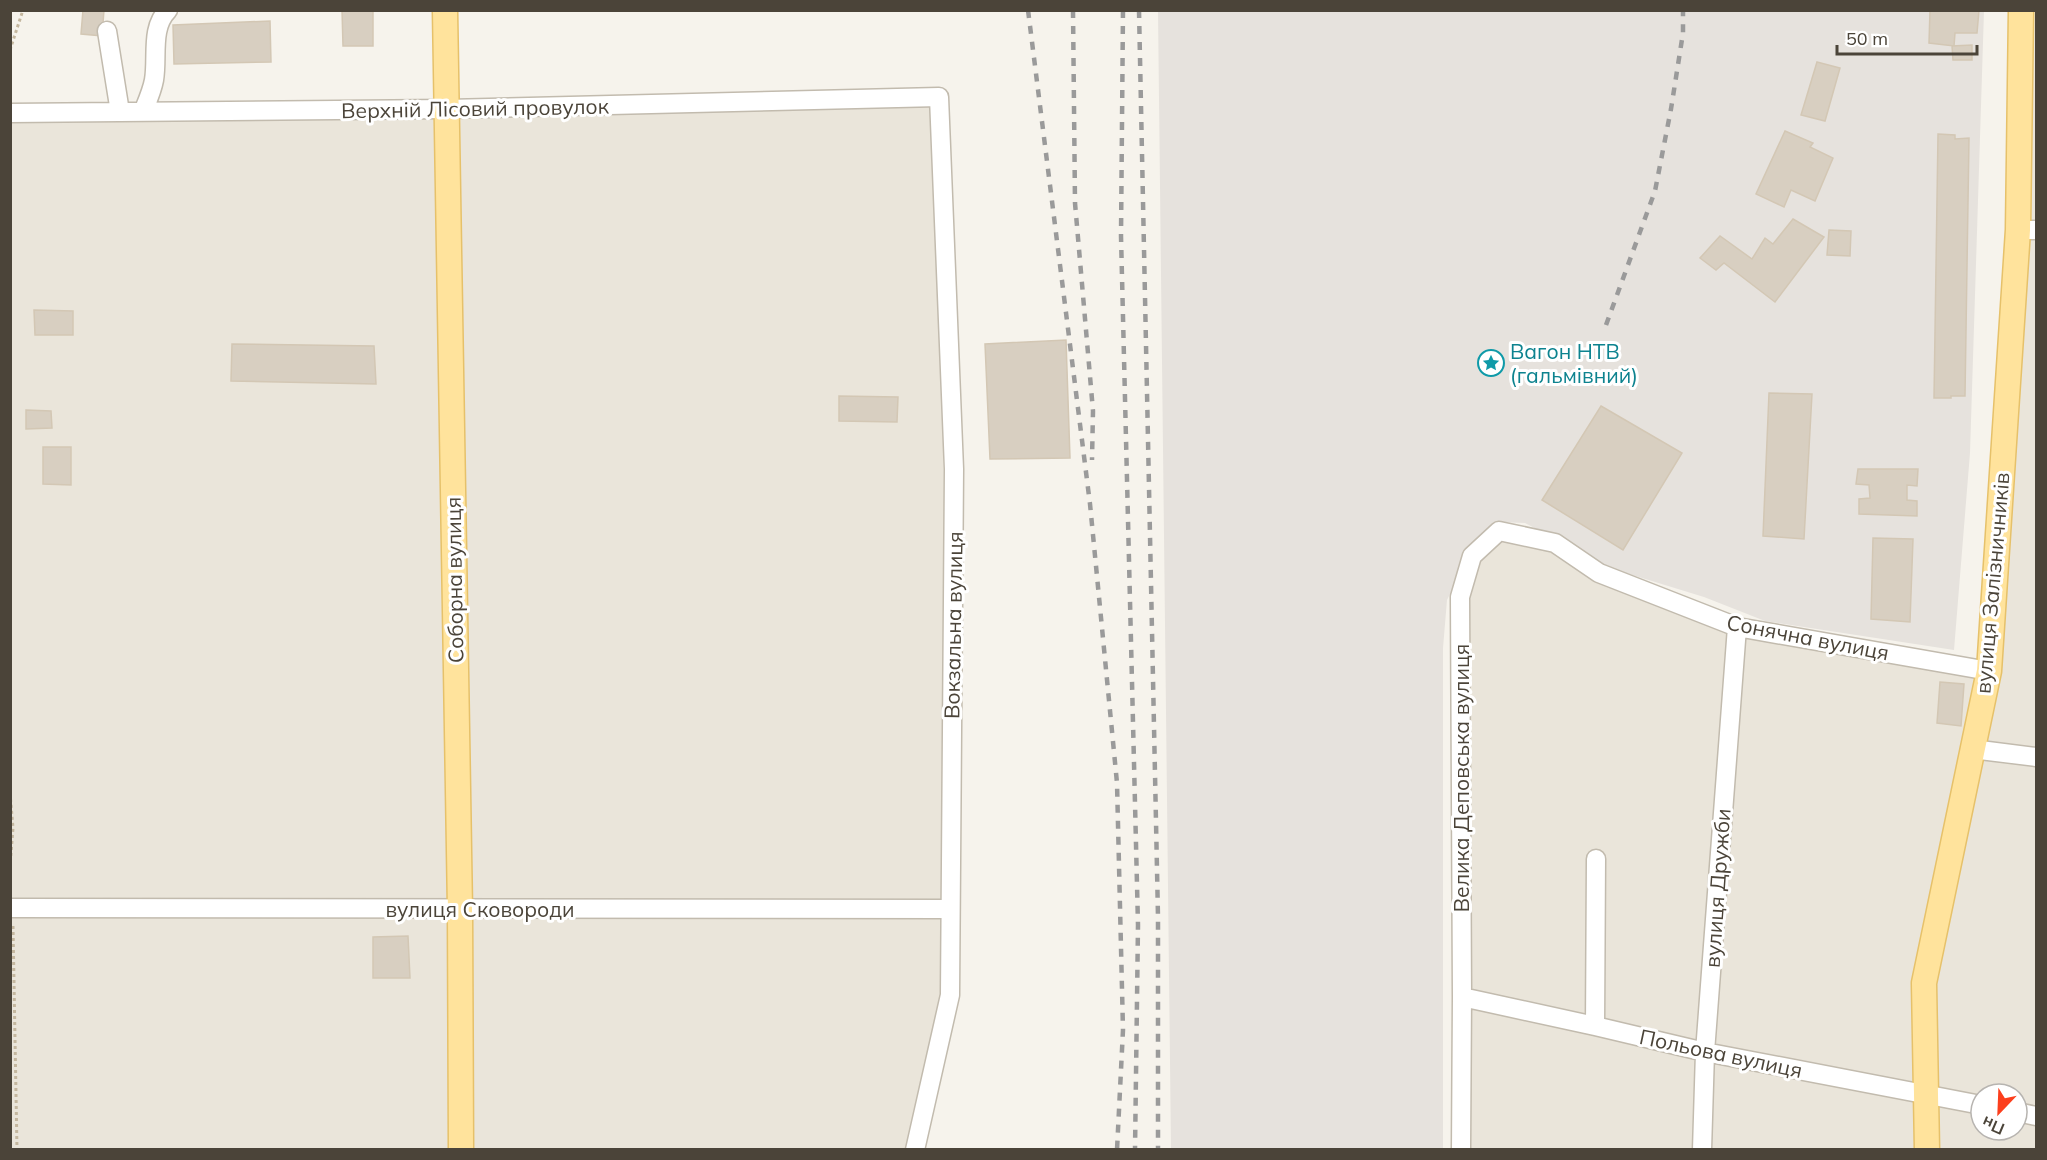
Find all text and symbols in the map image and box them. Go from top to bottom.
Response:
scale bar [1837,18,1976,56]
text: 50 m [1846,27,1888,50]
street label: Верхній Лісовий провулок [341,93,610,123]
place label: Вагон НТВ (гальмівний) [1510,338,1638,388]
place icon: Вагон НТВ (гальмівний) [1476,348,1506,378]
street label: вулиця Залізничників [1969,471,2015,695]
street label: Соборна вулиця [440,497,468,663]
street label: Вокзальна вулиця [938,531,968,719]
street label: Сонячна вулиця [1725,609,1891,665]
street label: Велика Деповська вулиця [1448,644,1474,912]
street label: вулиця Дружби [1698,807,1736,969]
street label: вулиця Сковороди [385,896,575,922]
street label: Польова вулиця [1637,1023,1805,1083]
north arrow [1969,1082,2029,1142]
text: Пн [1979,1112,2007,1139]

